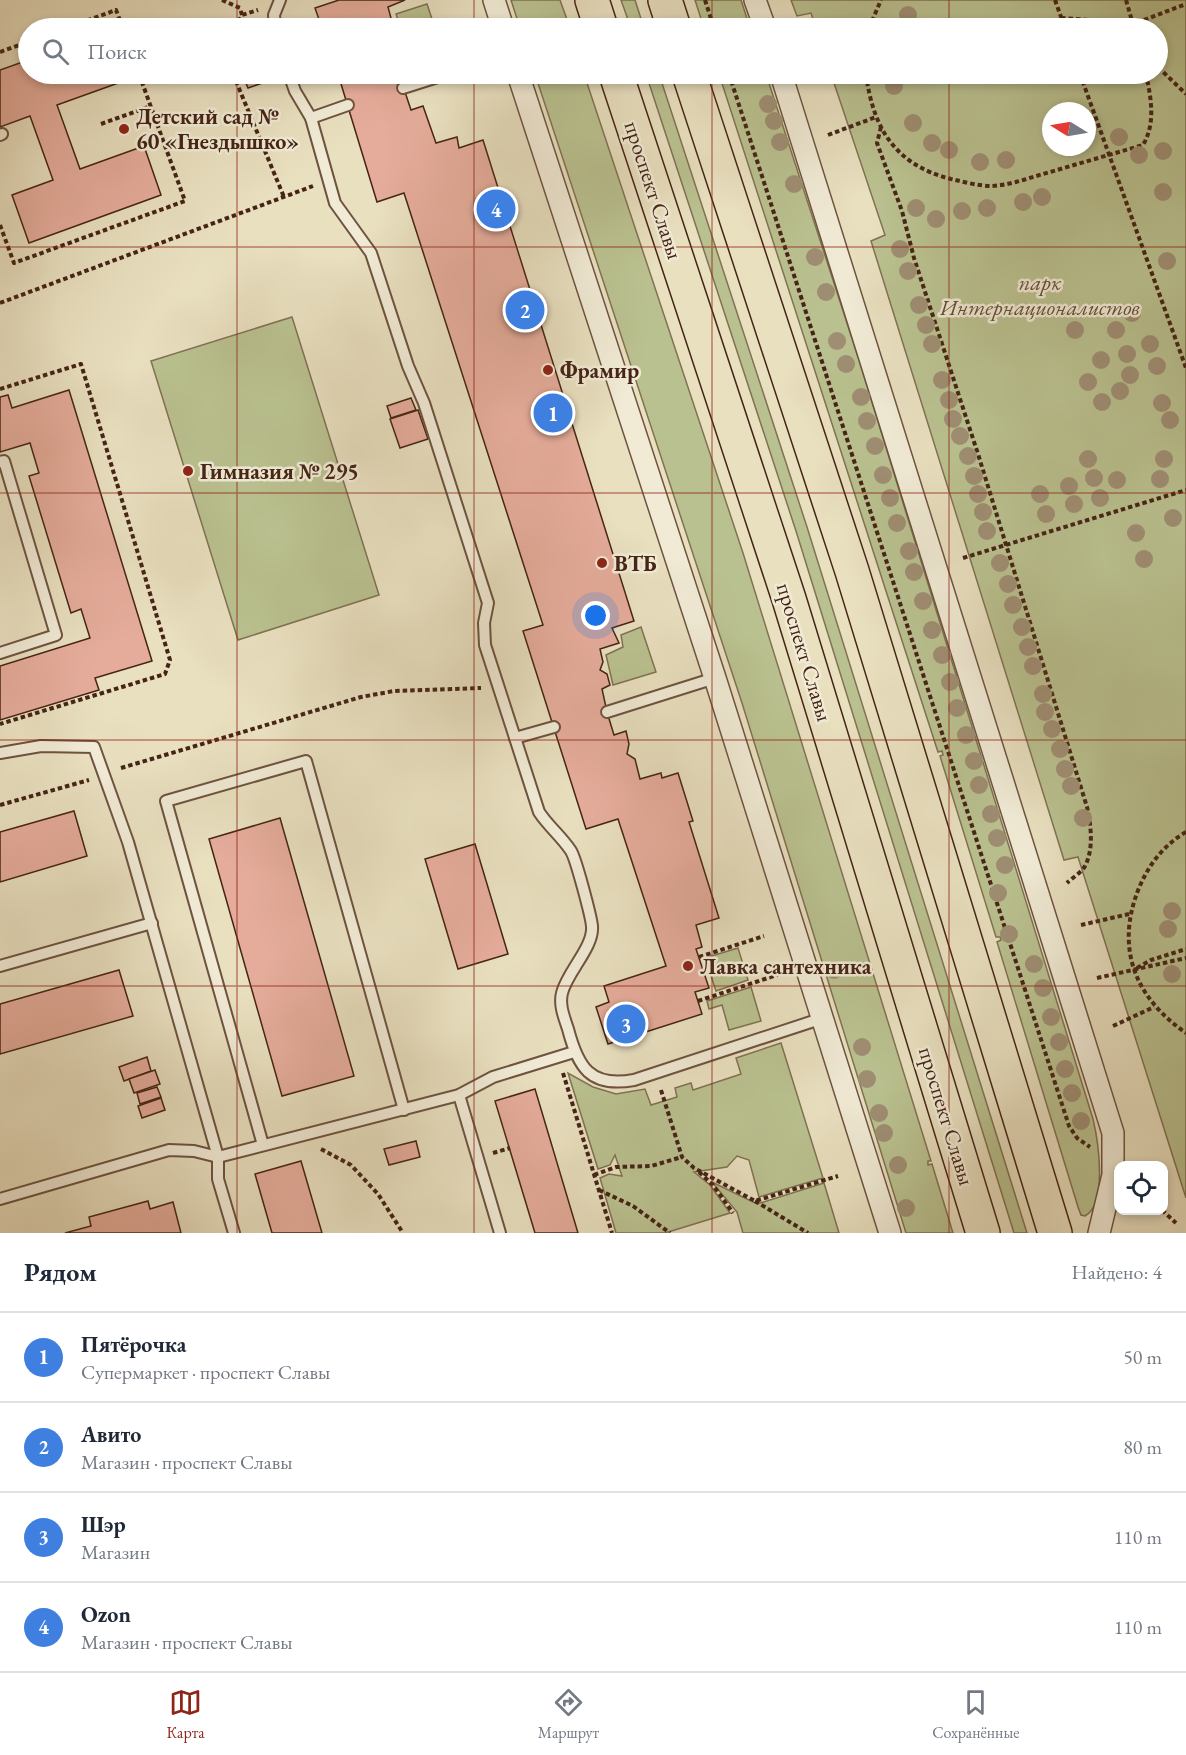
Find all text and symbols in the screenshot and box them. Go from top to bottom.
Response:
search box [18,18,1168,84]
icon: search [39,35,72,68]
text: Поиск [87,37,147,66]
place label: Детский сад № 60 «Гнездышко» [136,102,299,156]
north arrow [1042,102,1096,156]
street label: проспект Славы [618,118,689,263]
marker: Детский сад № 60 «Гнездышко» [117,122,131,136]
pin: 4 [476,186,516,232]
park label: парк Интернационалистов [939,268,1140,322]
pin: 2 [506,288,544,332]
place label: Фрамир [560,356,639,385]
marker: Фрамир [541,363,555,377]
pin: 1 [534,390,572,436]
place label: Гимназия № 295 [200,457,359,486]
marker: Гимназия № 295 [181,464,195,478]
place label: ВТБ [614,549,657,578]
marker: ВТБ [595,556,609,570]
street label: проспект Славы [770,579,839,725]
your location [581,601,610,630]
place label: Лавка сантехника [700,952,872,981]
marker: Лавка сантехника [681,959,695,973]
pin: 3 [606,1002,646,1046]
street label: проспект Славы [912,1043,981,1189]
map controls [1114,1161,1168,1215]
button: locate [1114,1161,1168,1215]
text: Рядом [24,1255,97,1289]
text: Найдено: 4 [1071,1259,1162,1285]
text: Пятёрочка [81,1330,186,1359]
text: 1 [38,1344,49,1370]
text: 50 m [1123,1344,1162,1370]
text: Супермаркет · проспект Славы [81,1359,330,1385]
text: Авито [81,1420,141,1449]
text: 2 [38,1434,49,1460]
text: 80 m [1123,1434,1162,1460]
text: Магазин · проспект Славы [81,1449,292,1475]
text: Шэр [81,1510,126,1539]
text: 3 [38,1524,49,1550]
text: 110 m [1114,1524,1162,1550]
text: Магазин [81,1539,150,1565]
text: Ozon [81,1600,131,1629]
text: 4 [38,1614,49,1640]
text: 110 m [1114,1614,1162,1640]
text: Магазин · проспект Славы [81,1629,292,1655]
tab: Карта [167,1686,205,1743]
tab: Маршрут [538,1686,599,1743]
tab: Сохранённые [932,1686,1019,1743]

